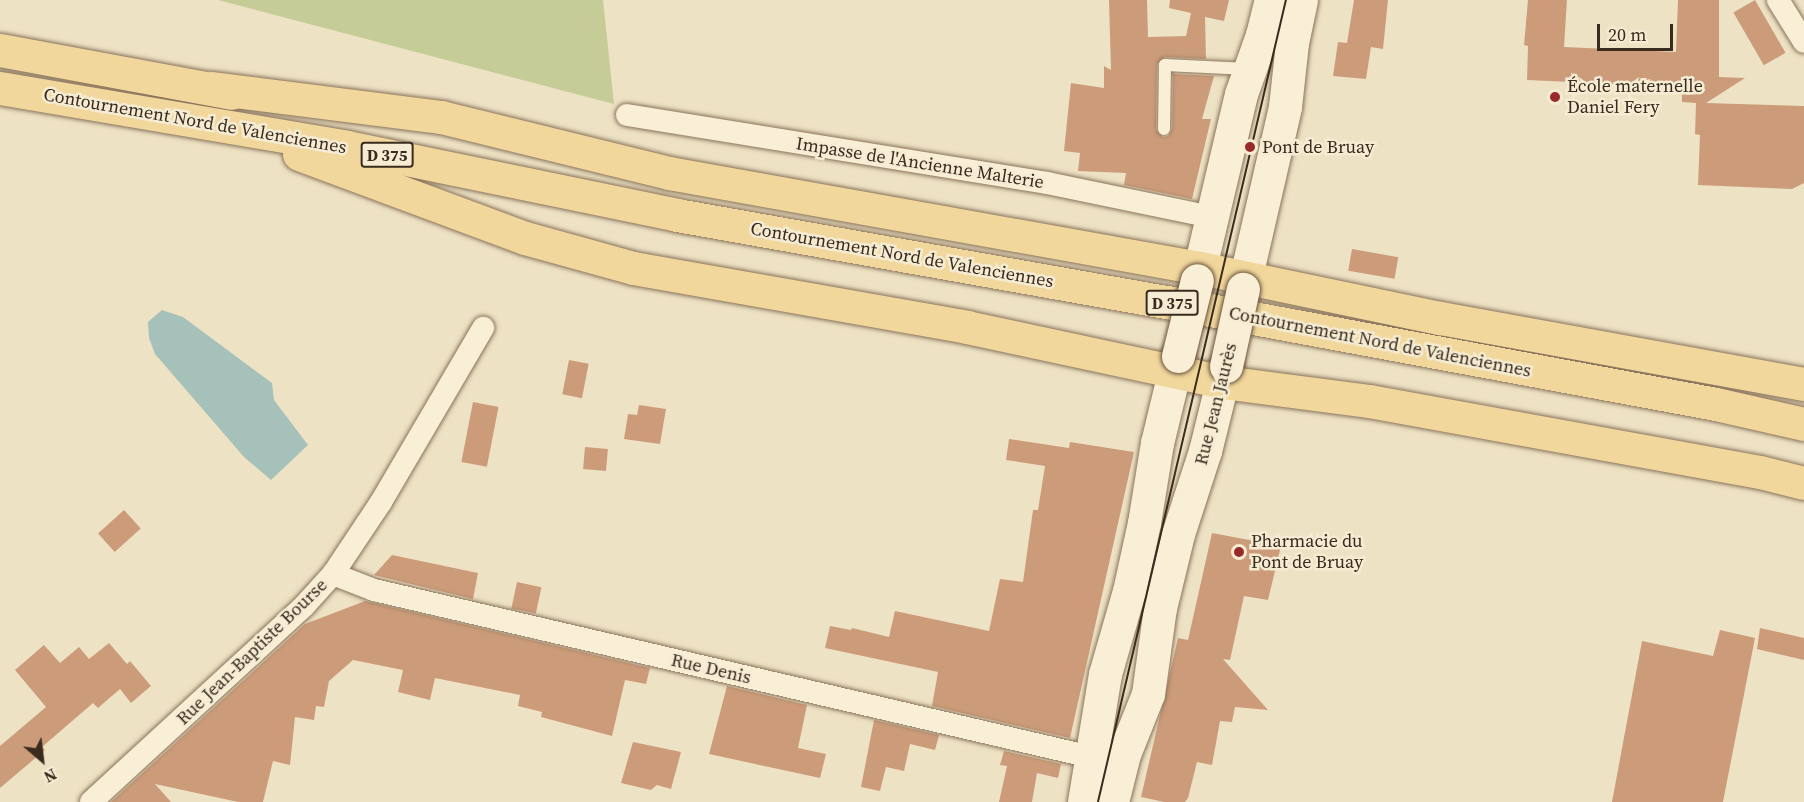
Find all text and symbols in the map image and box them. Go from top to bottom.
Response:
scale bar [1600,12,1676,50]
text: 20 m [1608,22,1646,47]
place label: École maternelle Daniel Fery [1567,76,1703,118]
street label: Contournement Nord de Valenciennes [42,84,348,158]
marker: École maternelle Daniel Fery [1548,90,1562,104]
street label: Impasse de l'Ancienne Malterie [795,133,1045,193]
place label: Pont de Bruay [1262,136,1374,158]
marker: Pont de Bruay [1243,140,1257,154]
road number: D 375 [360,142,414,168]
street label: Contournement Nord de Valenciennes [749,218,1055,292]
road number: D 375 [1145,290,1199,316]
street label: Contournement Nord de Valenciennes [1227,302,1533,382]
street label: Rue Jean Jaurès [1190,341,1242,467]
place label: Pharmacie du Pont de Bruay [1251,531,1363,574]
marker: Pharmacie du Pont de Bruay [1232,545,1246,559]
street label: Rue Jean-Baptiste Bourse [172,574,332,730]
street label: Rue Denis [669,649,753,689]
north arrow [12,730,72,790]
text: N [40,763,61,788]

